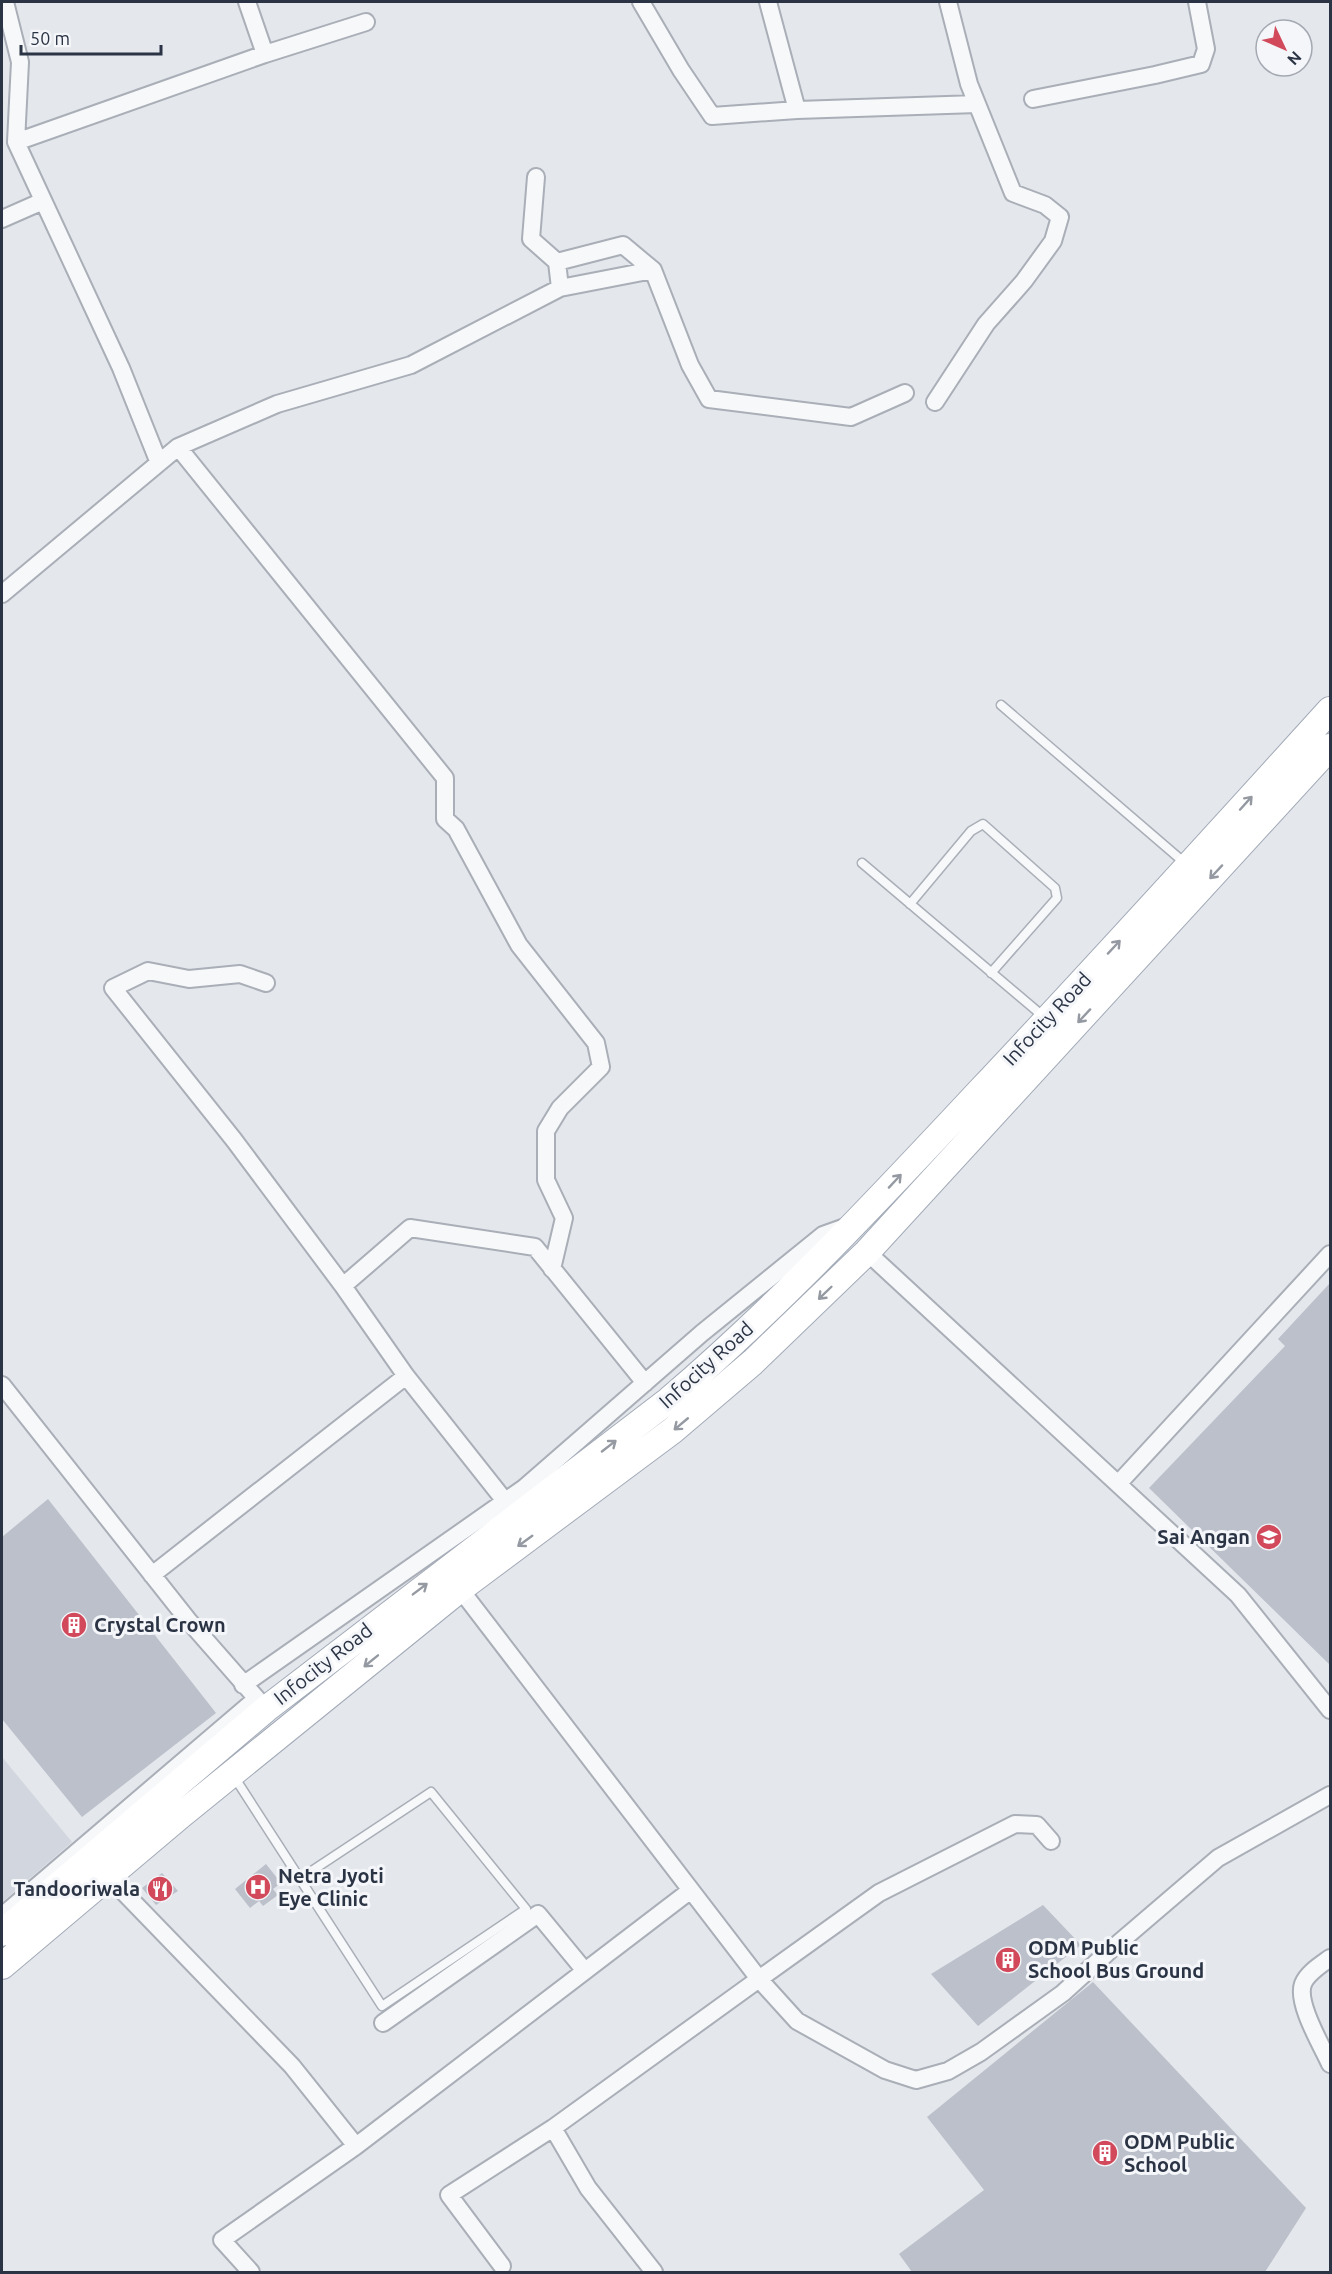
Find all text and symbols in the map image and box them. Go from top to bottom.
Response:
scale bar [21,18,160,56]
north arrow [1254,18,1314,78]
text: 50 m [30,28,70,48]
text: N [1284,48,1305,69]
one-way arrow [1239,796,1253,811]
one-way arrow [1209,864,1223,879]
one-way arrow [1107,939,1121,954]
street label: Infocity Road [998,968,1095,1070]
one-way arrow [1077,1008,1091,1023]
one-way arrow [888,1174,903,1189]
one-way arrow [818,1286,833,1300]
street label: Infocity Road [654,1317,757,1413]
one-way arrow [673,1417,689,1430]
one-way arrow [601,1440,617,1453]
school or university icon: Sai Angan [1254,1522,1284,1552]
place label: Sai Angan [1157,1525,1250,1548]
one-way arrow [518,1535,534,1547]
one-way arrow [412,1583,428,1596]
building icon: Crystal Crown [59,1610,89,1640]
place label: Crystal Crown [94,1613,226,1636]
street label: Infocity Road [269,1618,376,1709]
one-way arrow [363,1654,379,1667]
place label: Netra Jyoti Eye Clinic [278,1864,384,1910]
hospital icon: Netra Jyoti Eye Clinic [243,1872,273,1902]
restaurant icon: Tandooriwala [145,1874,175,1904]
place label: Tandooriwala [14,1877,140,1900]
place label: ODM Public School Bus Ground [1028,1936,1204,1982]
building icon: ODM Public School Bus Ground [993,1945,1023,1975]
place label: ODM Public School [1124,2130,1235,2176]
building icon: ODM Public School [1090,2138,1120,2168]

